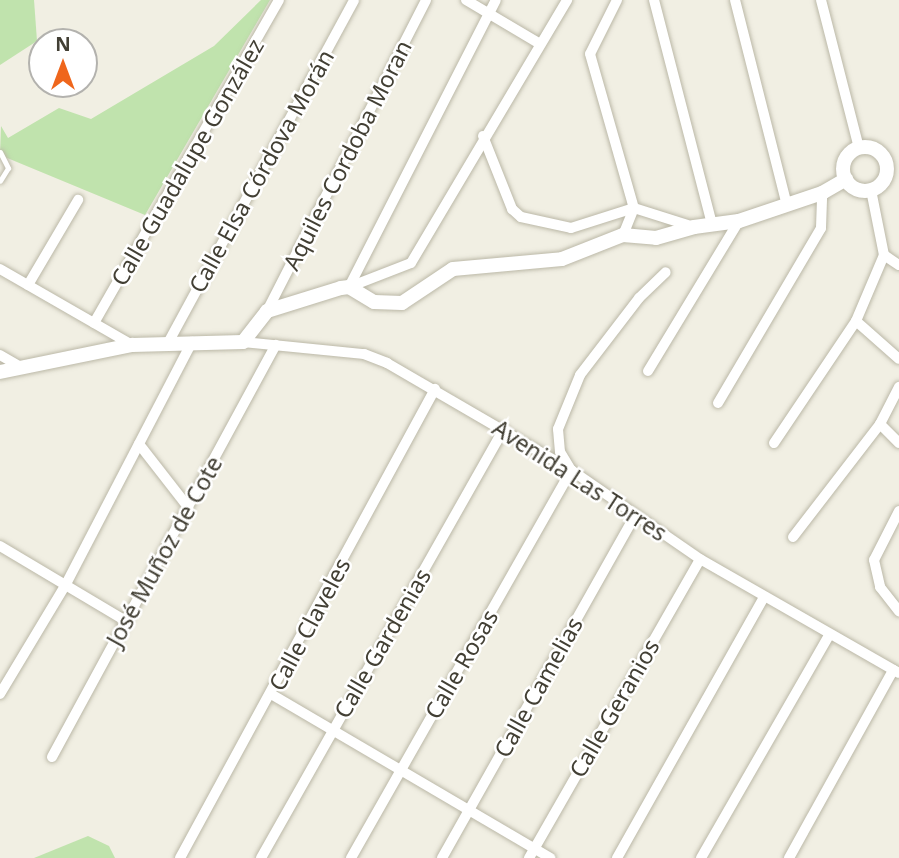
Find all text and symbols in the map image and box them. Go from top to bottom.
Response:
north arrow [28,28,98,98]
text: N [55,31,71,57]
street label: Calle Guadalupe González [105,34,269,290]
street label: Aquiles Cordoba Moran [277,35,417,275]
street label: Calle Elsa Córdova Morán [183,45,339,297]
street label: Avenida Las Torres [488,413,672,547]
street label: José Muñoz de Cote [100,451,228,651]
street label: Calle Claveles [262,553,356,695]
street label: Calle Gardenias [328,563,436,723]
street label: Calle Rosas [419,605,503,723]
street label: Calle Camelias [488,612,588,762]
street label: Calle Geranios [563,634,665,782]

